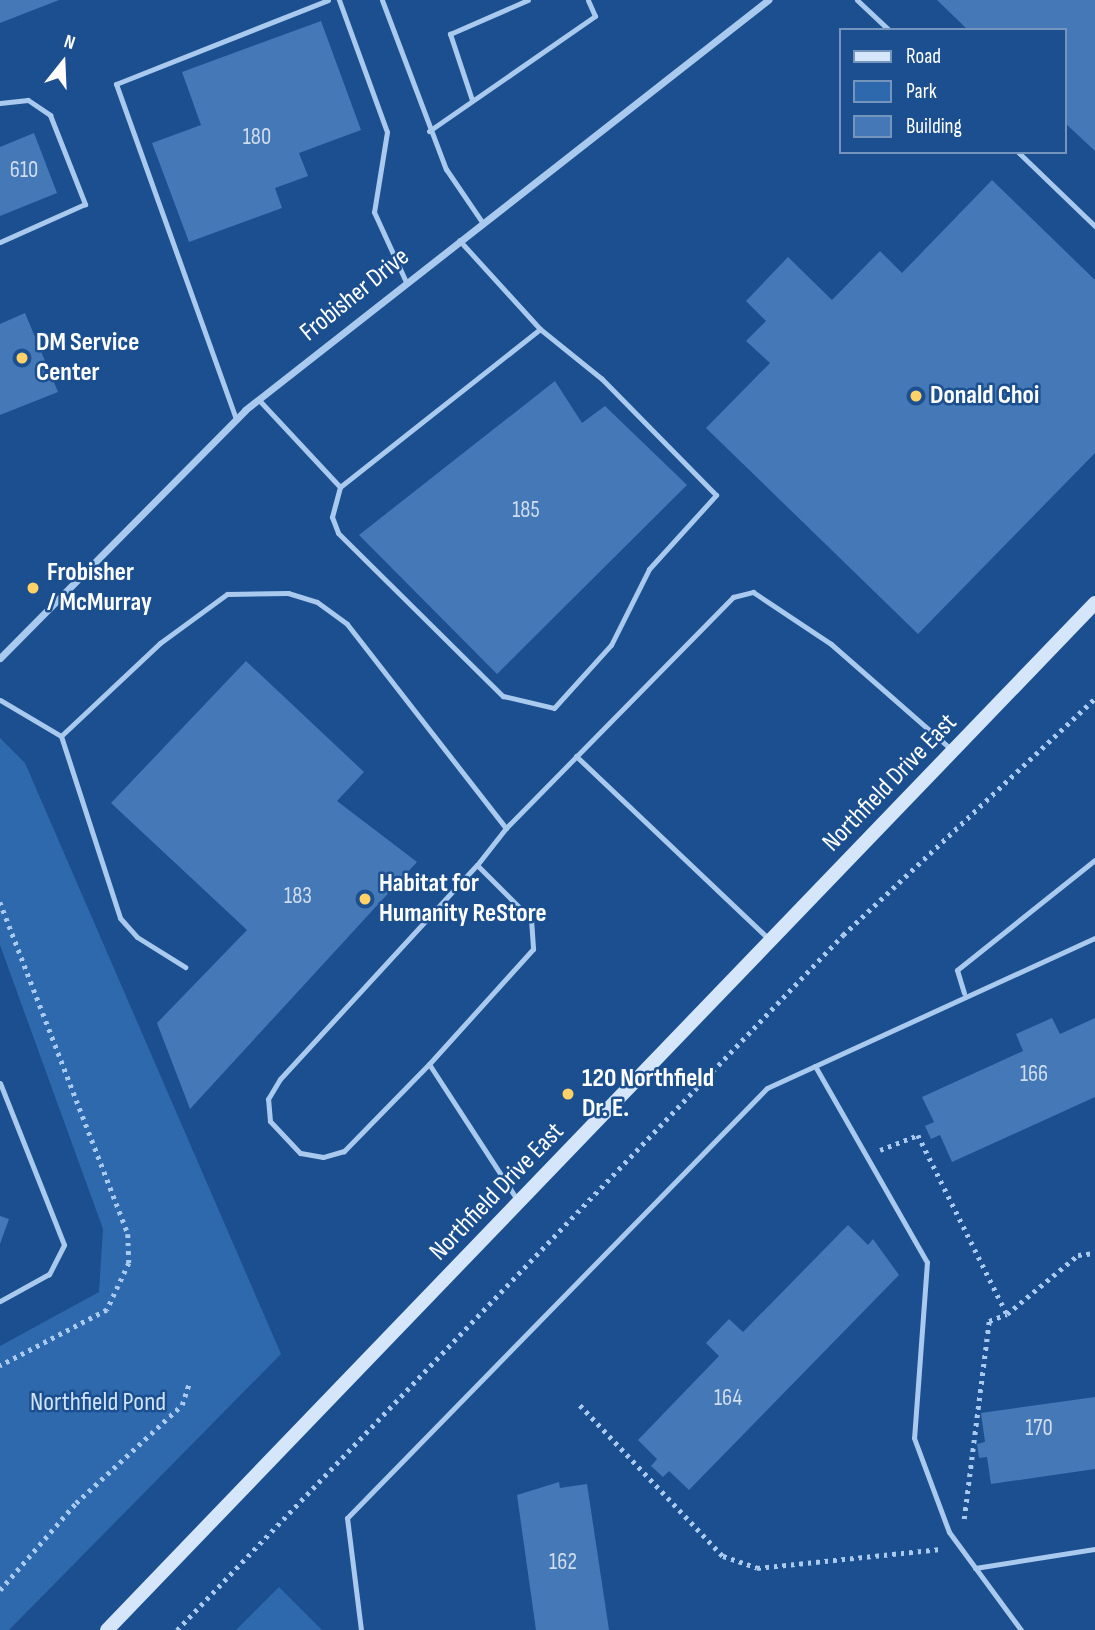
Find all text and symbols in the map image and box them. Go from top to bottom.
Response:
north arrow [28,28,98,98]
legend [839,28,1067,154]
text: N [61,30,78,55]
text: Road [906,44,941,69]
text: Park [906,79,937,104]
text: Building [906,114,962,139]
house number: 180 [243,123,271,151]
house number: 610 [10,156,38,184]
street label: Frobisher Drive [294,242,416,348]
place label: DM Service Center [36,327,139,388]
marker: DM Service Center [14,350,30,366]
place label: Donald Choi [930,380,1039,412]
marker: Donald Choi [908,388,924,404]
house number: 185 [512,496,540,524]
place label: Frobisher / McMurray [47,557,152,618]
marker: Frobisher / McMurray [25,580,41,596]
street label: Northfield Drive East [816,708,964,858]
place label: Habitat for Humanity ReStore [379,868,547,930]
house number: 183 [284,882,312,910]
marker: Habitat for Humanity ReStore [357,891,373,907]
house number: 166 [1020,1060,1048,1088]
place label: 120 Northfield Dr. E. [582,1063,714,1124]
marker: 120 Northfield Dr. E. [560,1086,576,1102]
street label: Northfield Drive East [423,1117,571,1267]
house number: 164 [714,1384,742,1412]
park label: Northfield Pond [30,1387,166,1419]
house number: 170 [1025,1414,1053,1442]
house number: 162 [549,1548,577,1576]

